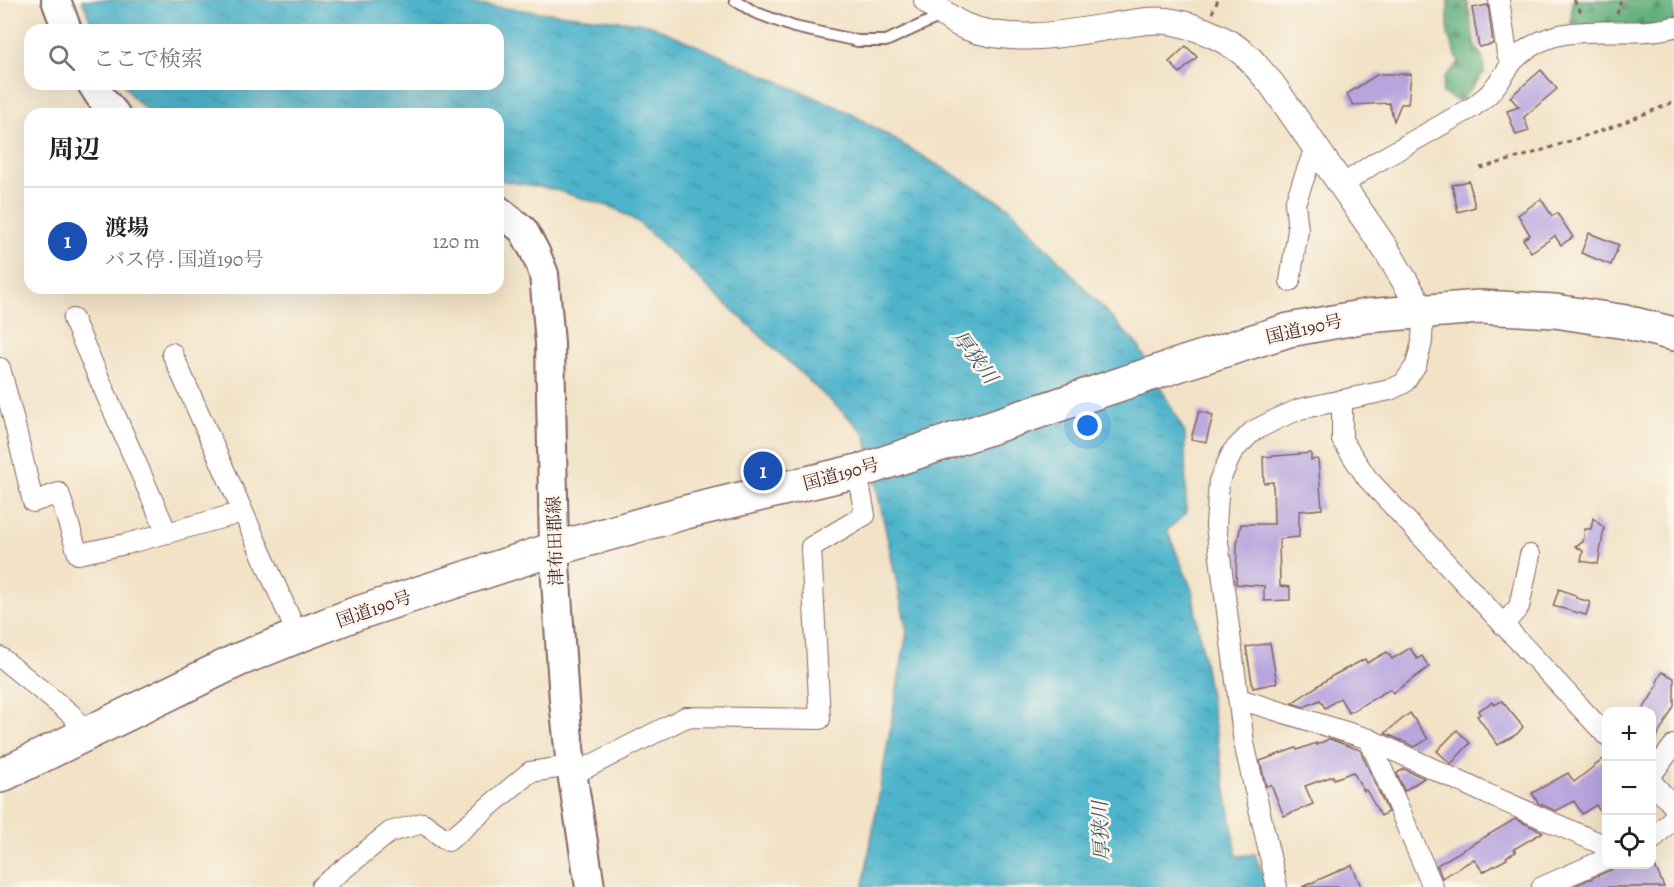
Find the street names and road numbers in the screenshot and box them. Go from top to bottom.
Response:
street label: 国道190号 [1263,309,1345,349]
street label: 国道190号 [800,452,882,496]
street label: 津布田郡線 [541,496,569,586]
street label: 国道190号 [333,585,415,633]

